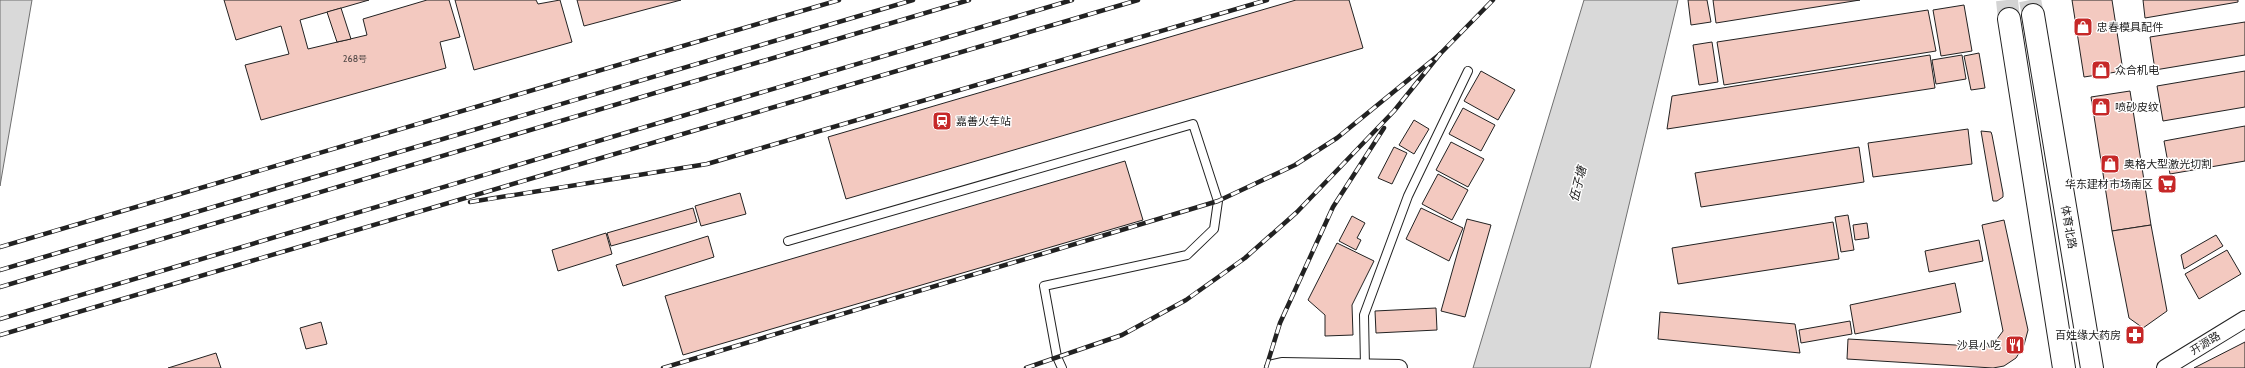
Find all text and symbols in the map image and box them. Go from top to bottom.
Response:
shop icon: 忠春模具配件 [2072,16,2094,38]
place label: 忠春模具配件 [2097,20,2163,34]
house number: 268号 [343,53,367,64]
shop icon: 众合机电 [2090,59,2112,81]
place label: 众合机电 [2115,63,2159,77]
shop icon: 喷砂皮纹 [2090,96,2112,118]
place label: 喷砂皮纹 [2115,100,2159,114]
station icon: 嘉善火车站 [931,110,953,132]
place label: 嘉善火车站 [956,114,1011,128]
shop icon: 奥格大型激光切割 [2099,153,2121,175]
place label: 奥格大型激光切割 [2124,157,2212,171]
water label: 伍子塘 [1566,163,1590,203]
supermarket icon: 华东建材市场南区 [2156,173,2178,195]
place label: 华东建材市场南区 [2065,177,2153,191]
street label: 体育北路 [2058,204,2080,250]
pharmacy icon: 百姓缘大药房 [2124,324,2146,346]
place label: 百姓缘大药房 [2055,328,2121,342]
street label: 开源路 [2187,329,2223,357]
restaurant icon: 沙县小吃 [2004,334,2026,356]
place label: 沙县小吃 [1957,338,2001,352]

